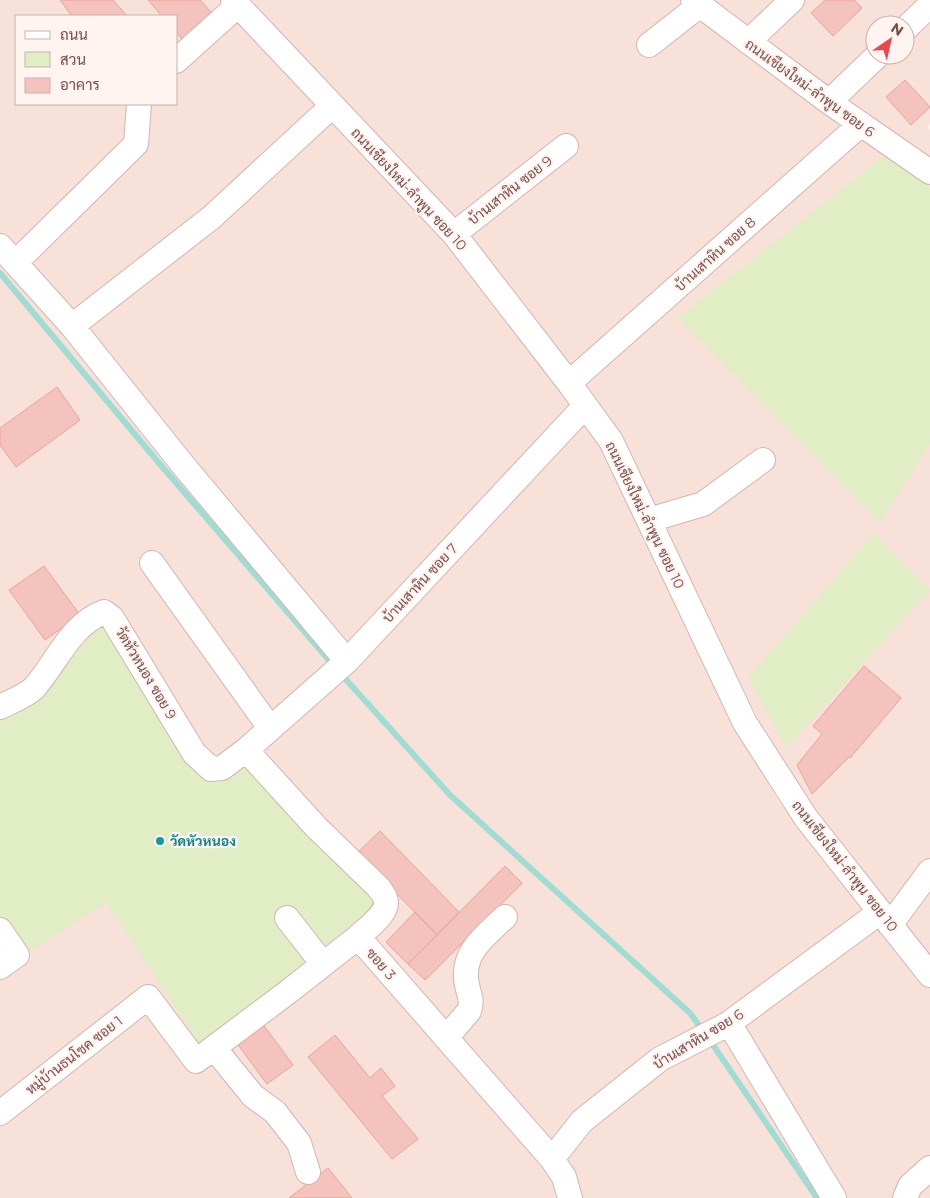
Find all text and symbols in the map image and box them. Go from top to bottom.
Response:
legend [15,15,178,105]
north arrow [865,15,915,65]
text: N [888,19,907,40]
text: ถนน [60,25,88,44]
street label: ถนนเชียงใหม่-ลำพูน ซอย 6 [741,35,879,142]
text: สวน [60,50,86,69]
text: อาคาร [60,75,100,94]
street label: ถนนเชียงใหม่-ลำพูน ซอย 10 [347,124,471,255]
street label: บ้านเสาหิน ซอย 9 [464,151,556,229]
street label: บ้านเสาหิน ซอย 8 [671,213,759,295]
street label: ถนนเชียงใหม่-ลำพูน ซอย 10 [601,438,689,592]
street label: บ้านเสาหิน ซอย 7 [379,539,461,627]
street label: วัตหัวหนอง ซอย 9 [111,623,181,723]
street label: ถนนเชียงใหม่-ลำพูน ซอย 10 [787,797,902,936]
place label: วัดหัวหนอง [170,832,236,850]
marker: วัดหัวหนอง [154,835,166,847]
street label: ซอย 3 [362,944,400,984]
street label: บ้านเสาหิน ซอย 6 [649,1005,747,1073]
street label: หมู่บ้านธนโชค ซอย 1 [22,1012,127,1099]

